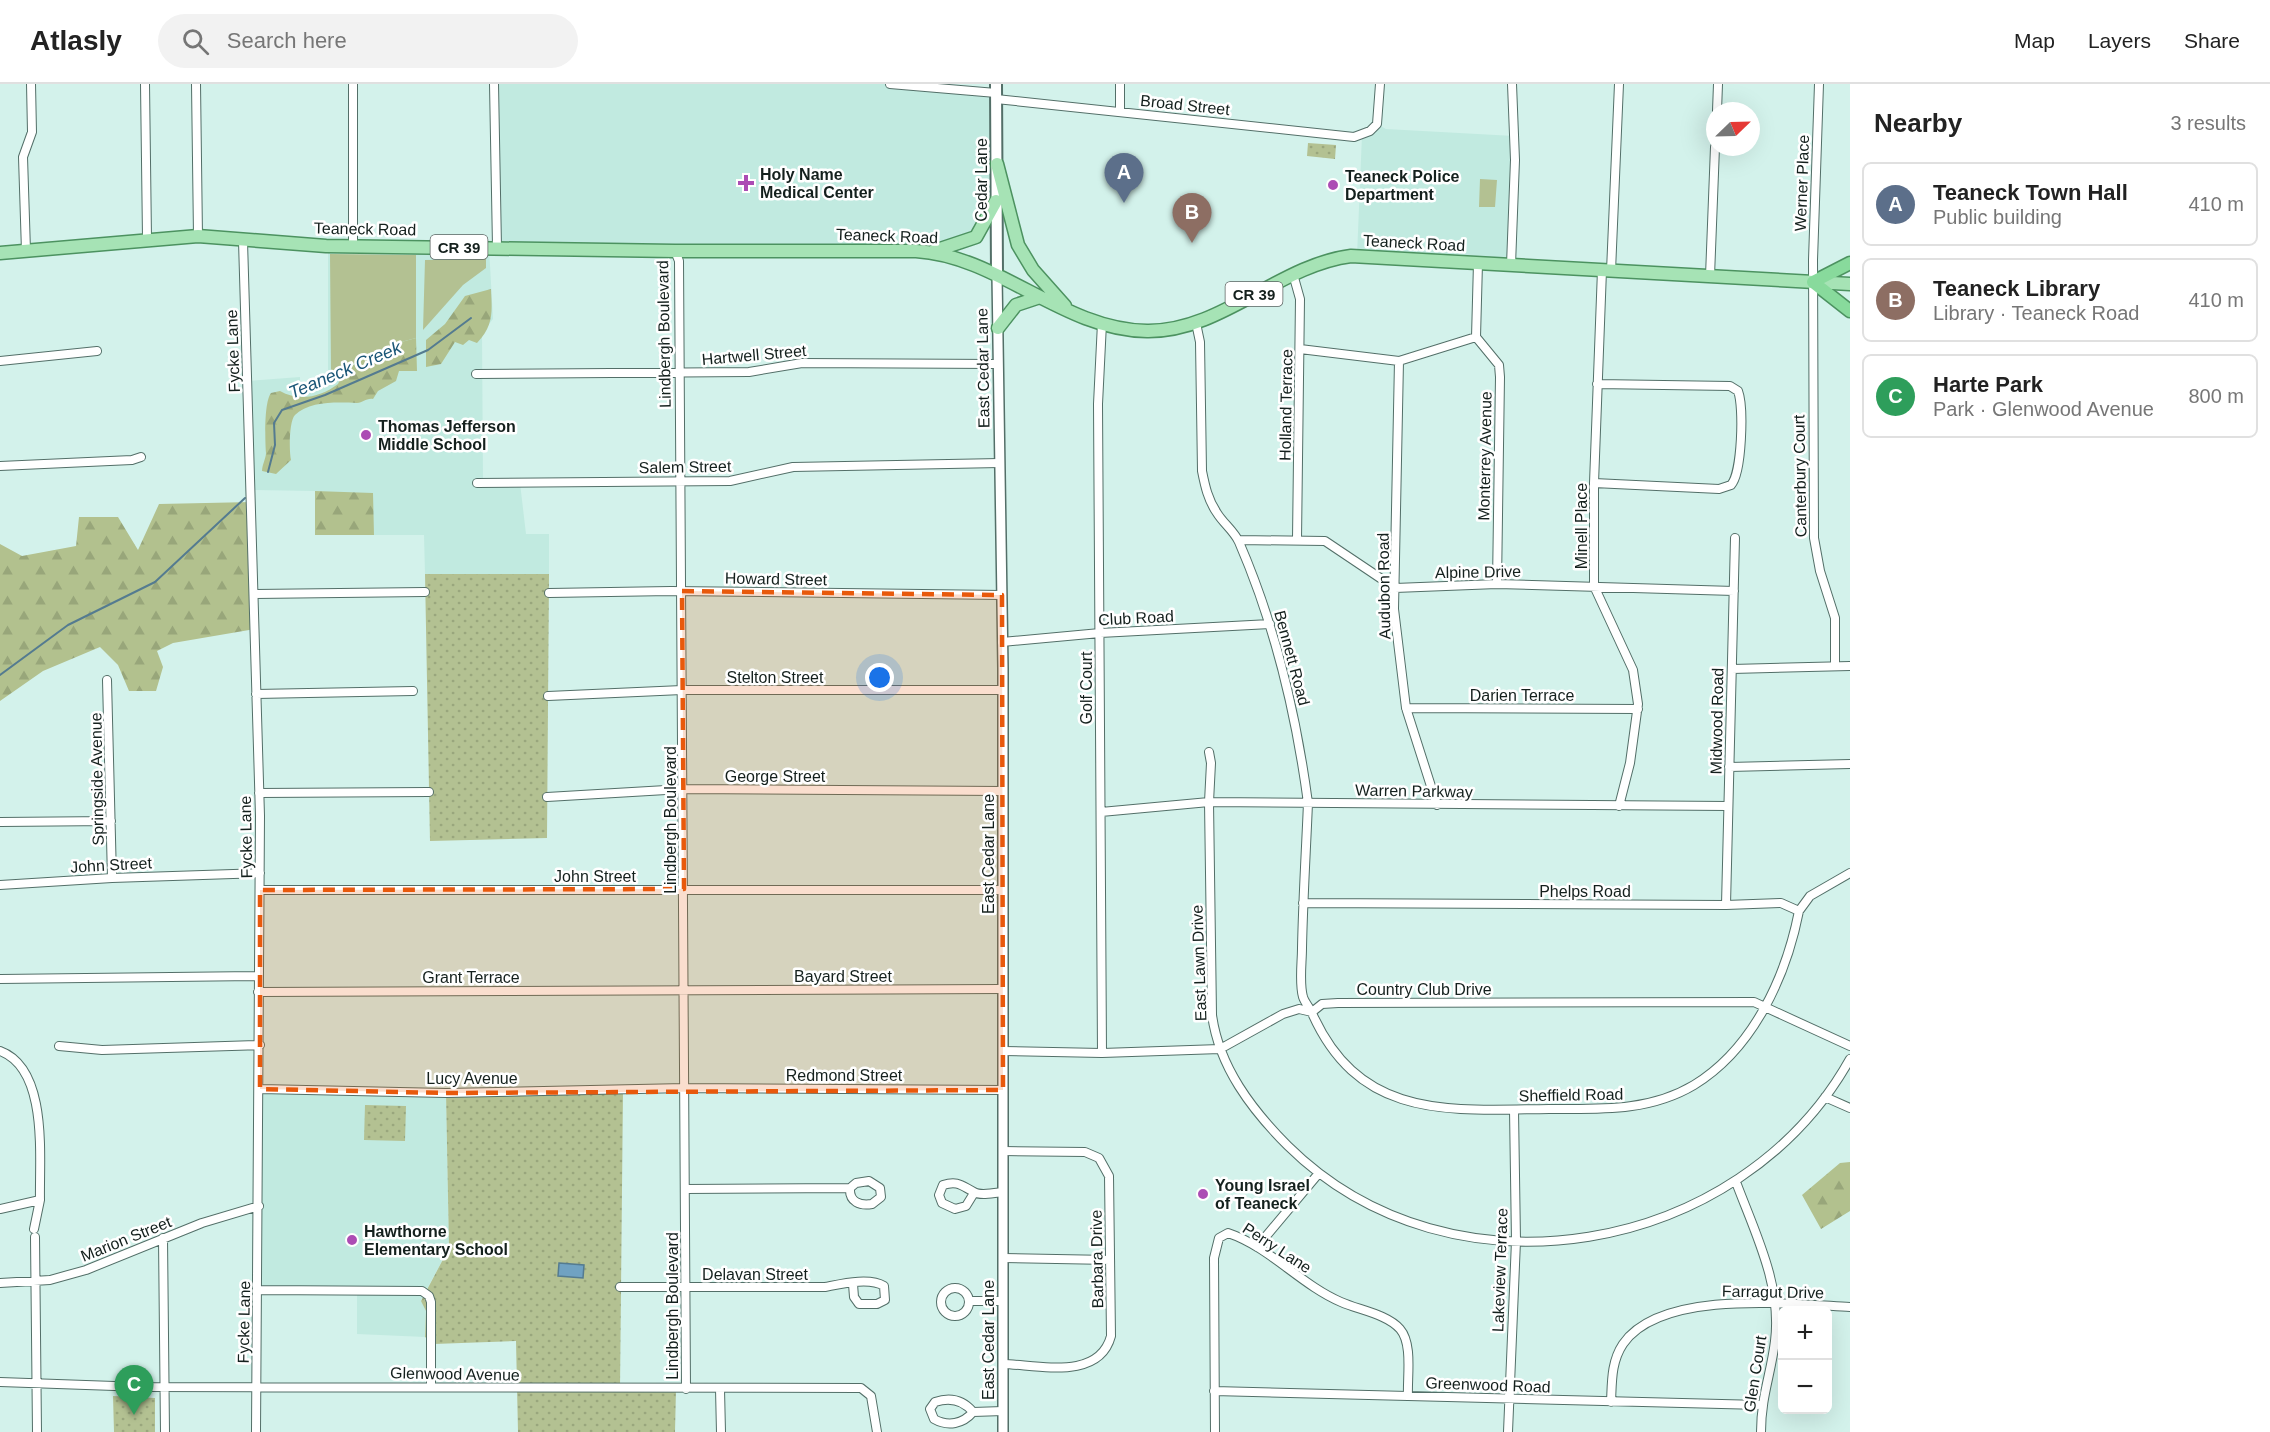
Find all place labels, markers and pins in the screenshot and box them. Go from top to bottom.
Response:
pin: A [1104,154,1144,203]
place label: Holy Name Medical Center [760,166,874,201]
place label: Teaneck Police Department [1345,168,1460,203]
marker: Holy Name Medical Center [737,174,755,192]
marker: Teaneck Police Department [1326,178,1340,192]
pin: B [1172,194,1212,243]
place label: Thomas Jefferson Middle School [378,418,516,453]
marker: Thomas Jefferson Middle School [359,428,373,442]
place label: Young Israel of Teaneck [1215,1177,1310,1212]
marker: Young Israel of Teaneck [1196,1187,1210,1201]
place label: Hawthorne Elementary School [364,1223,508,1258]
marker: Hawthorne Elementary School [345,1233,359,1247]
pin: C [114,1366,154,1415]

